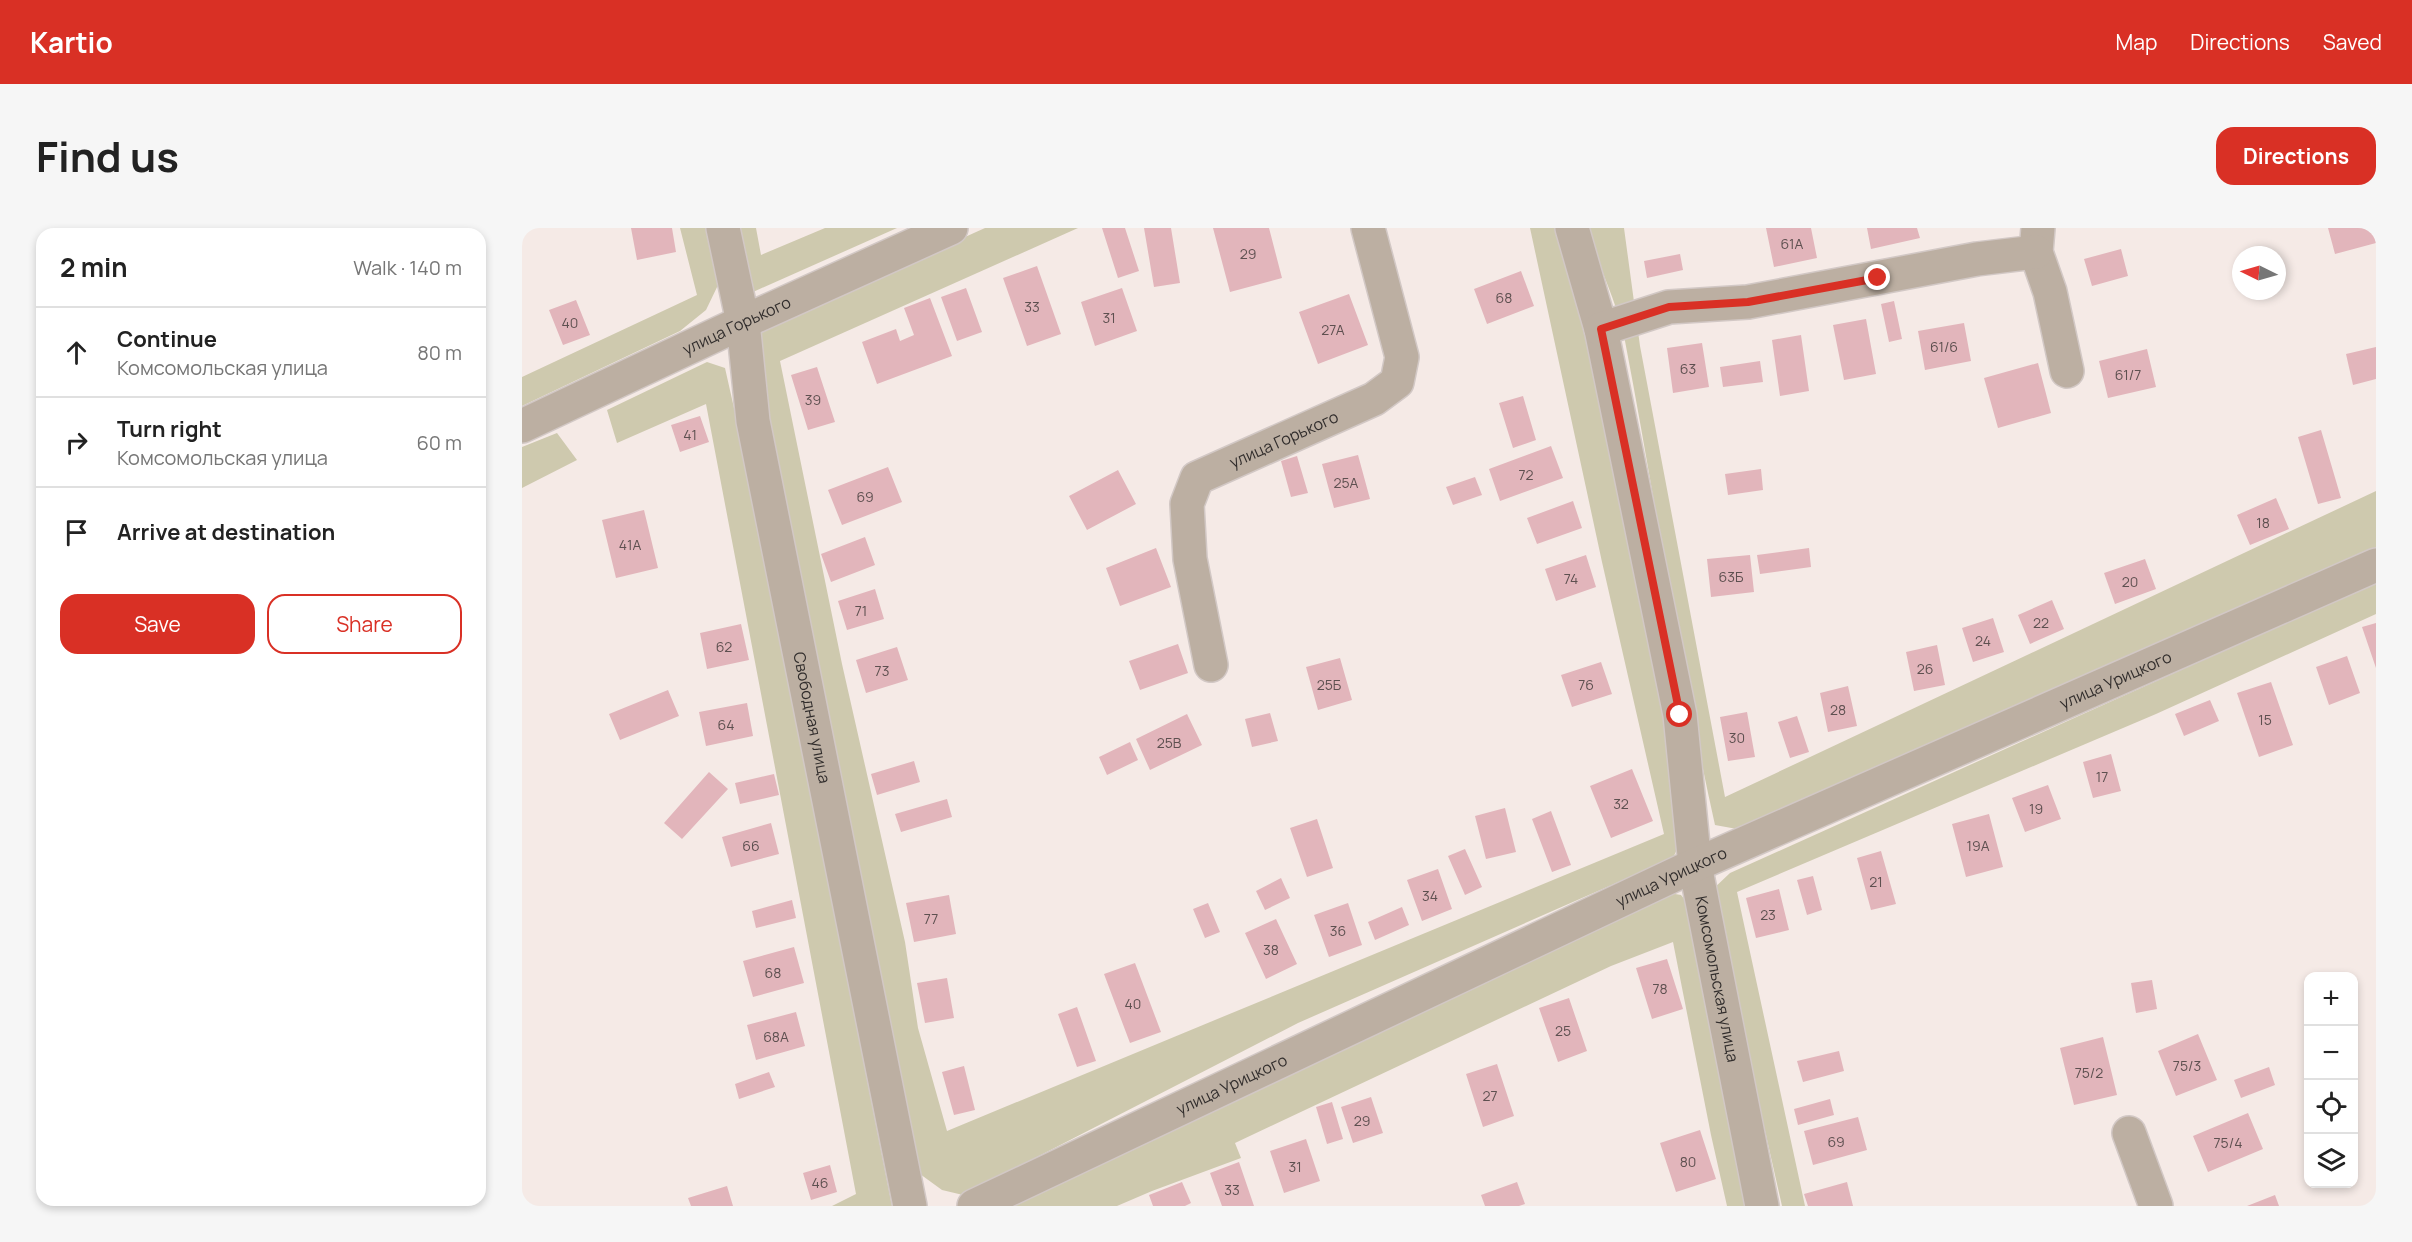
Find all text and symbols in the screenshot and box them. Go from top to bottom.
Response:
text: Kartio [30,23,113,61]
text: Map [2116,28,2157,56]
text: Directions [2190,28,2290,56]
text: Saved [2323,28,2382,56]
text: Find us [36,127,179,185]
button: Directions [2216,127,2376,185]
house number: 61А [1781,234,1804,253]
house number: 29 [1240,244,1256,263]
north arrow [2232,246,2286,300]
text: 2 min [60,249,128,285]
text: Walk · 140 m [353,254,462,281]
route end [1864,264,1890,290]
house number: 68 [1496,288,1512,307]
street label: улица Горького [679,291,794,360]
house number: 33 [1024,297,1040,316]
house number: 31 [1102,308,1116,327]
house number: 40 [562,313,578,332]
house number: 27А [1321,320,1345,339]
text: Continue [117,324,217,354]
icon: ahead [60,336,93,369]
house number: 61/6 [1930,337,1958,356]
text: 80 m [417,339,462,366]
text: Комсомольская улица [117,354,328,381]
house number: 63 [1680,359,1696,378]
house number: 61/7 [2115,365,2141,384]
house number: 39 [805,390,821,409]
street label: улица Горького [1226,405,1342,473]
text: Turn right [117,414,222,444]
house number: 41 [683,425,697,444]
icon: right [60,426,93,459]
text: 60 m [416,429,462,456]
text: Комсомольская улица [117,444,328,471]
house number: 72 [1518,465,1534,484]
house number: 25А [1334,473,1359,492]
house number: 69 [856,487,874,506]
house number: 18 [2256,513,2270,532]
icon: arrive [60,516,93,549]
text: Arrive at destination [117,517,335,547]
house number: 41А [619,535,641,554]
house number: 63Б [1719,567,1744,586]
house number: 74 [1564,569,1578,588]
house number: 20 [2122,572,2138,591]
button: Save [60,594,255,654]
button: Share [267,594,462,654]
house number: 71 [855,601,867,620]
house number: 22 [2033,613,2049,632]
house number: 24 [1975,631,1991,650]
house number: 62 [716,637,732,656]
street label: улица Урицкого [2056,645,2175,714]
street label: Свободная улица [788,650,836,785]
house number: 26 [1917,659,1933,678]
house number: 73 [875,661,889,680]
house number: 25Б [1317,675,1342,694]
house number: 76 [1578,675,1594,694]
house number: 28 [1830,700,1846,719]
route start [1666,701,1692,727]
house number: 15 [2258,710,2272,729]
house number: 64 [718,715,734,734]
house number: 30 [1729,728,1745,747]
house number: 25В [1157,733,1182,752]
house number: 17 [2096,767,2108,786]
house number: 32 [1613,794,1629,813]
house number: 19 [2029,799,2043,818]
house number: 66 [742,836,760,855]
house number: 19А [1966,836,1990,855]
street label: улица Урицкого [1612,841,1730,912]
house number: 21 [1869,872,1883,891]
house number: 34 [1422,886,1438,905]
street label: Комсомольская улица [1690,894,1744,1064]
house number: 23 [1760,905,1776,924]
house number: 77 [924,909,938,928]
house number: 36 [1330,921,1346,940]
house number: 38 [1263,940,1279,959]
house number: 68 [765,963,781,982]
map controls [2304,972,2358,1188]
button: + [2304,972,2358,1026]
house number: 78 [1652,979,1668,998]
house number: 40 [1125,994,1141,1013]
house number: 25 [1555,1021,1571,1040]
button: − [2304,1026,2358,1080]
house number: 68А [763,1027,789,1046]
street label: улица Урицкого [1173,1048,1291,1120]
house number: 75/3 [2173,1056,2201,1075]
house number: 75/2 [2075,1063,2103,1082]
button: locate [2304,1080,2358,1134]
house number: 27 [1482,1086,1498,1105]
house number: 29 [1354,1111,1370,1130]
house number: 69 [1827,1132,1845,1151]
house number: 75/4 [2214,1133,2242,1152]
button: layers [2304,1134,2358,1188]
house number: 80 [1680,1152,1696,1171]
house number: 31 [1288,1157,1302,1176]
house number: 46 [812,1173,828,1192]
house number: 33 [1224,1180,1240,1199]

